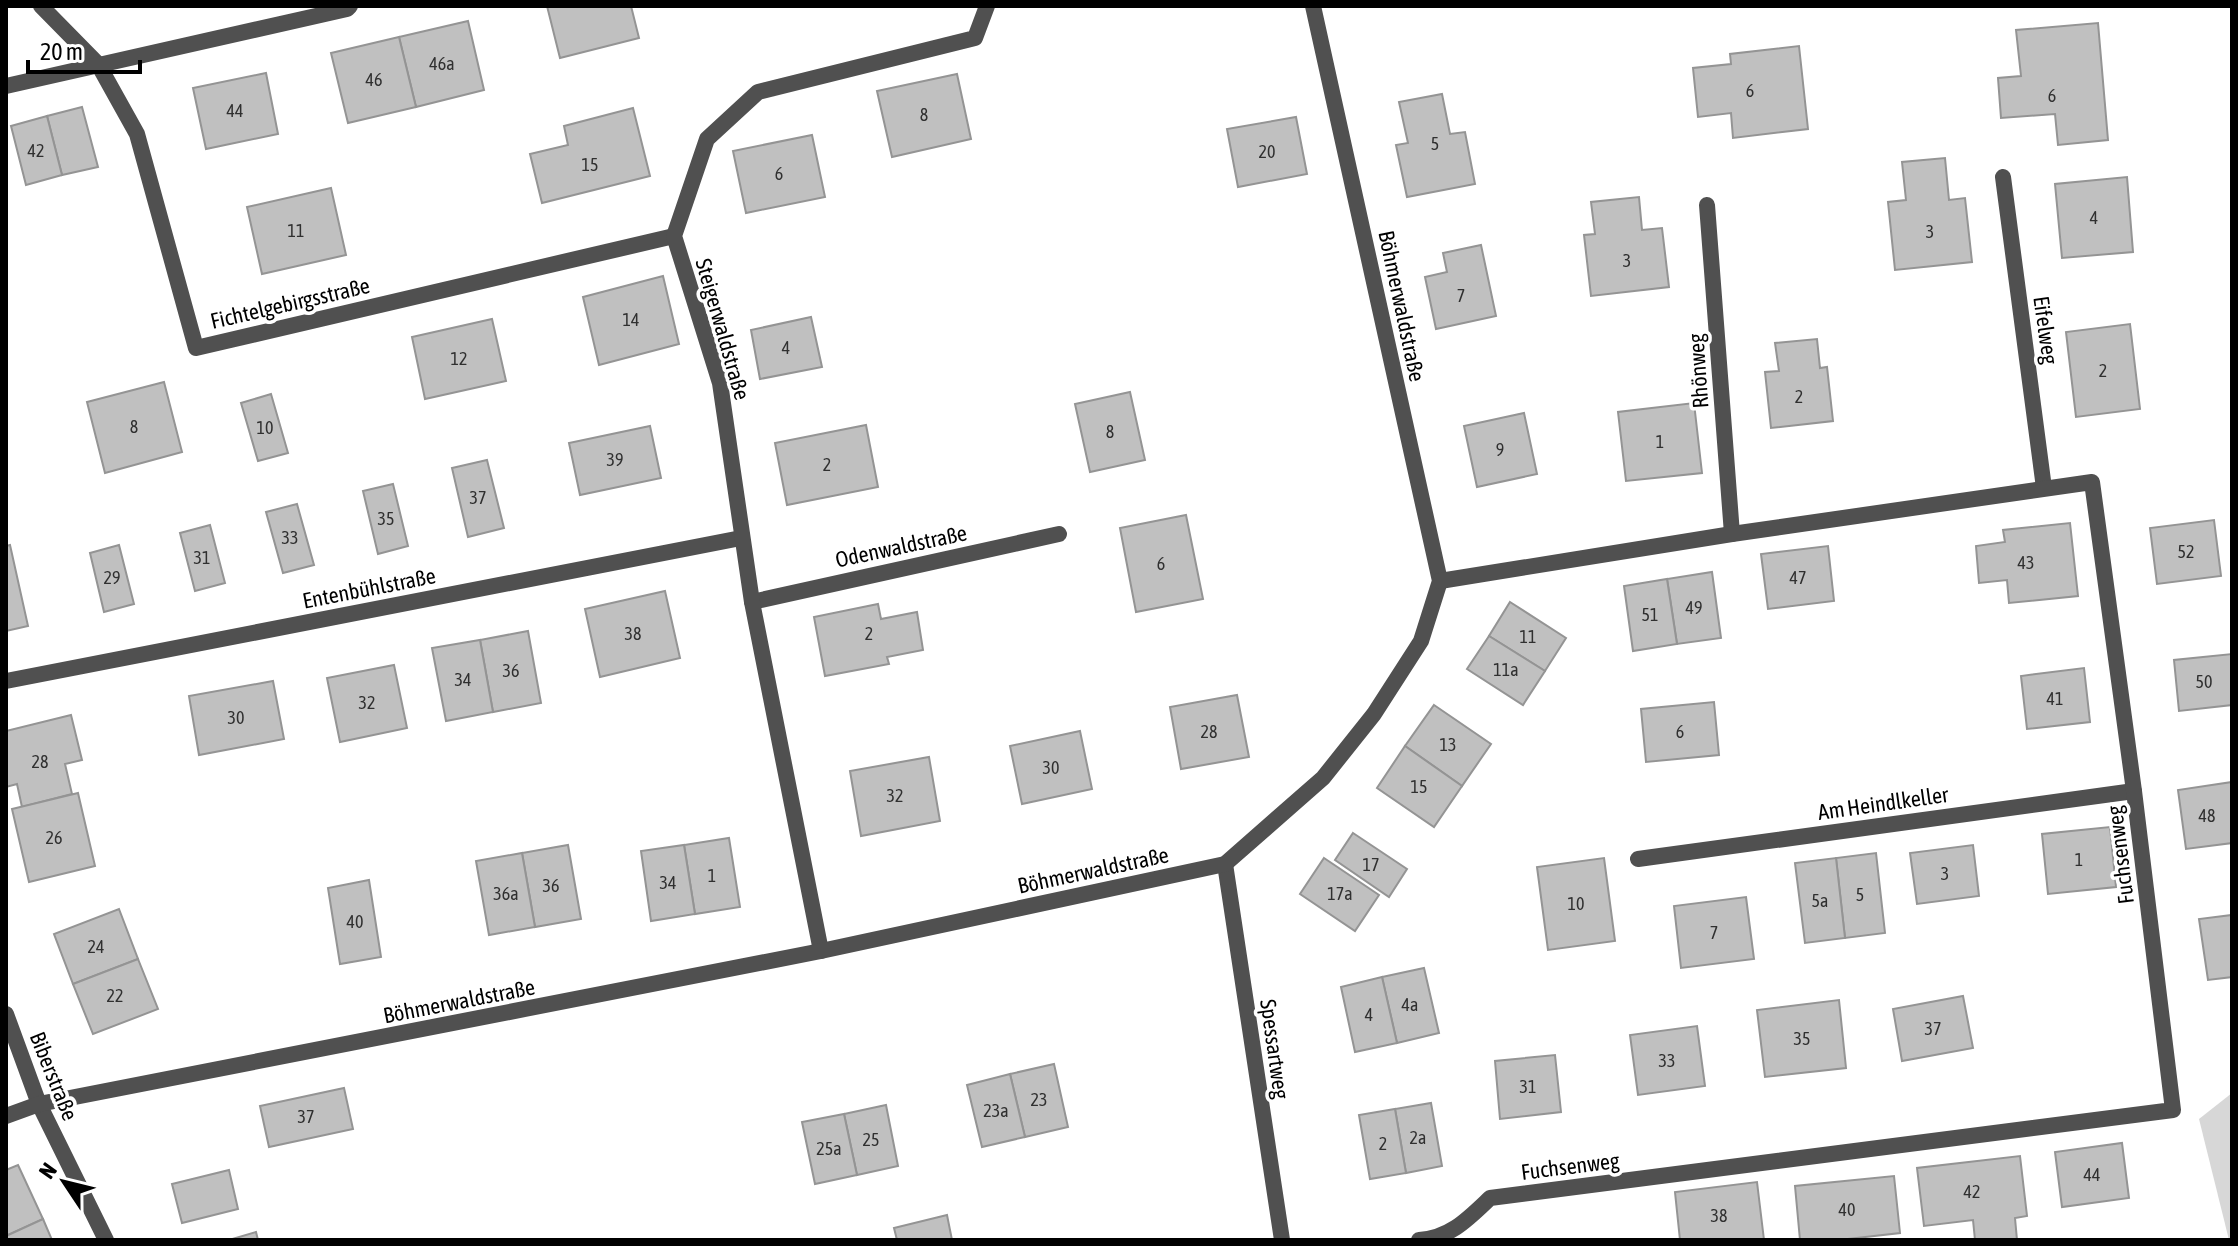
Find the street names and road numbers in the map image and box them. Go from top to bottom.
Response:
street label: Böhmerwaldstraße [1373,228,1431,384]
street label: Steigerwaldstraße [690,255,756,403]
street label: Fichtelgebirgsstraße [208,272,372,334]
street label: Eifelweg [2028,294,2064,366]
street label: Rhönweg [1682,332,1714,409]
street label: Odenwaldstraße [833,519,969,573]
street label: Entenbühlstraße [300,562,438,614]
street label: Am Heindlkeller [1816,781,1950,825]
street label: Fuchsenweg [2101,804,2139,906]
street label: Böhmerwaldstraße [1015,841,1171,899]
street label: Böhmerwaldstraße [381,974,537,1028]
street label: Spessartweg [1255,997,1295,1101]
street label: Biberstraße [25,1028,83,1124]
street label: Fuchsenweg [1519,1147,1621,1185]

